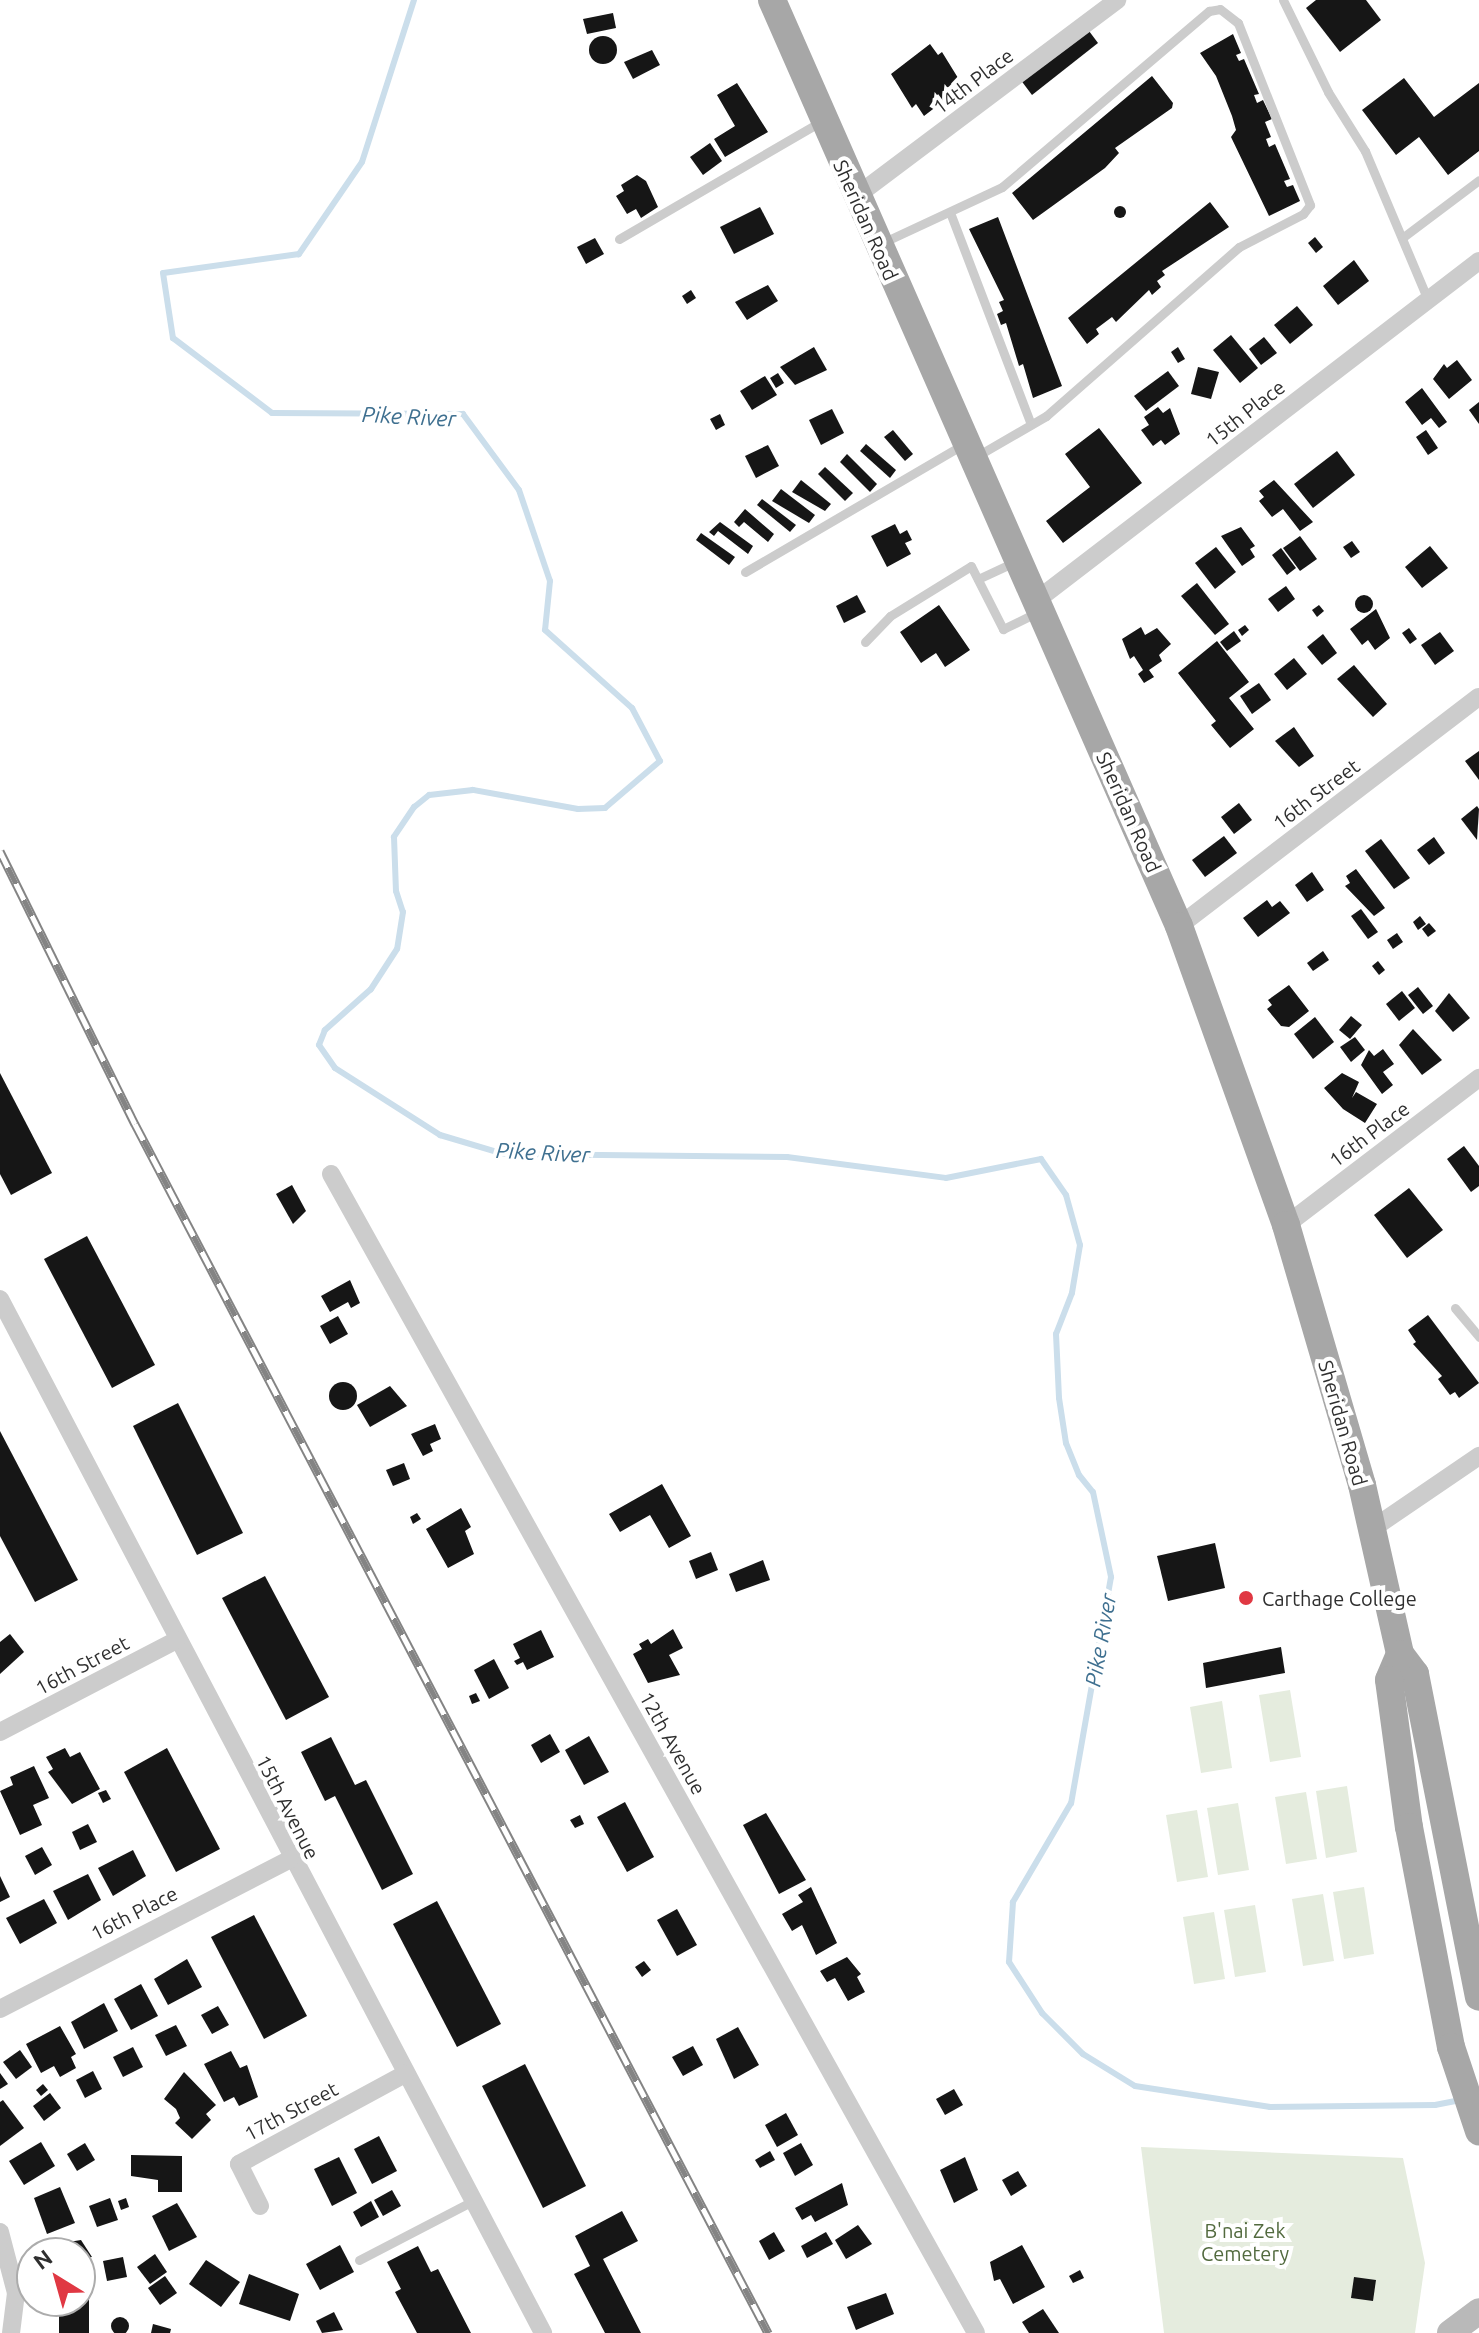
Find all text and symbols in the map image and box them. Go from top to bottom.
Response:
street label: 14th Place [928,43,1018,119]
street label: Sheridan Road [829,156,903,284]
street label: 15th Place [1200,375,1290,451]
water label: Pike River [361,400,457,432]
street label: Sheridan Road [1092,748,1166,876]
street label: 16th Street [1268,754,1364,834]
street label: 16th Place [1324,1096,1414,1172]
water label: Pike River [495,1136,591,1168]
street label: Sheridan Road [1314,1357,1372,1489]
place label: Carthage College [1262,1586,1417,1610]
marker: Carthage College [1237,1589,1255,1607]
water label: Pike River [1079,1591,1121,1689]
street label: 16th Street [31,1630,133,1700]
street label: 12th Avenue [635,1687,711,1799]
street label: 15th Avenue [251,1751,325,1863]
street label: 16th Place [87,1881,181,1945]
street label: 17th Street [240,2076,342,2146]
park label: B'nai Zek Cemetery [1201,2219,1289,2266]
north arrow [16,2237,96,2317]
text: N [28,2244,57,2274]

